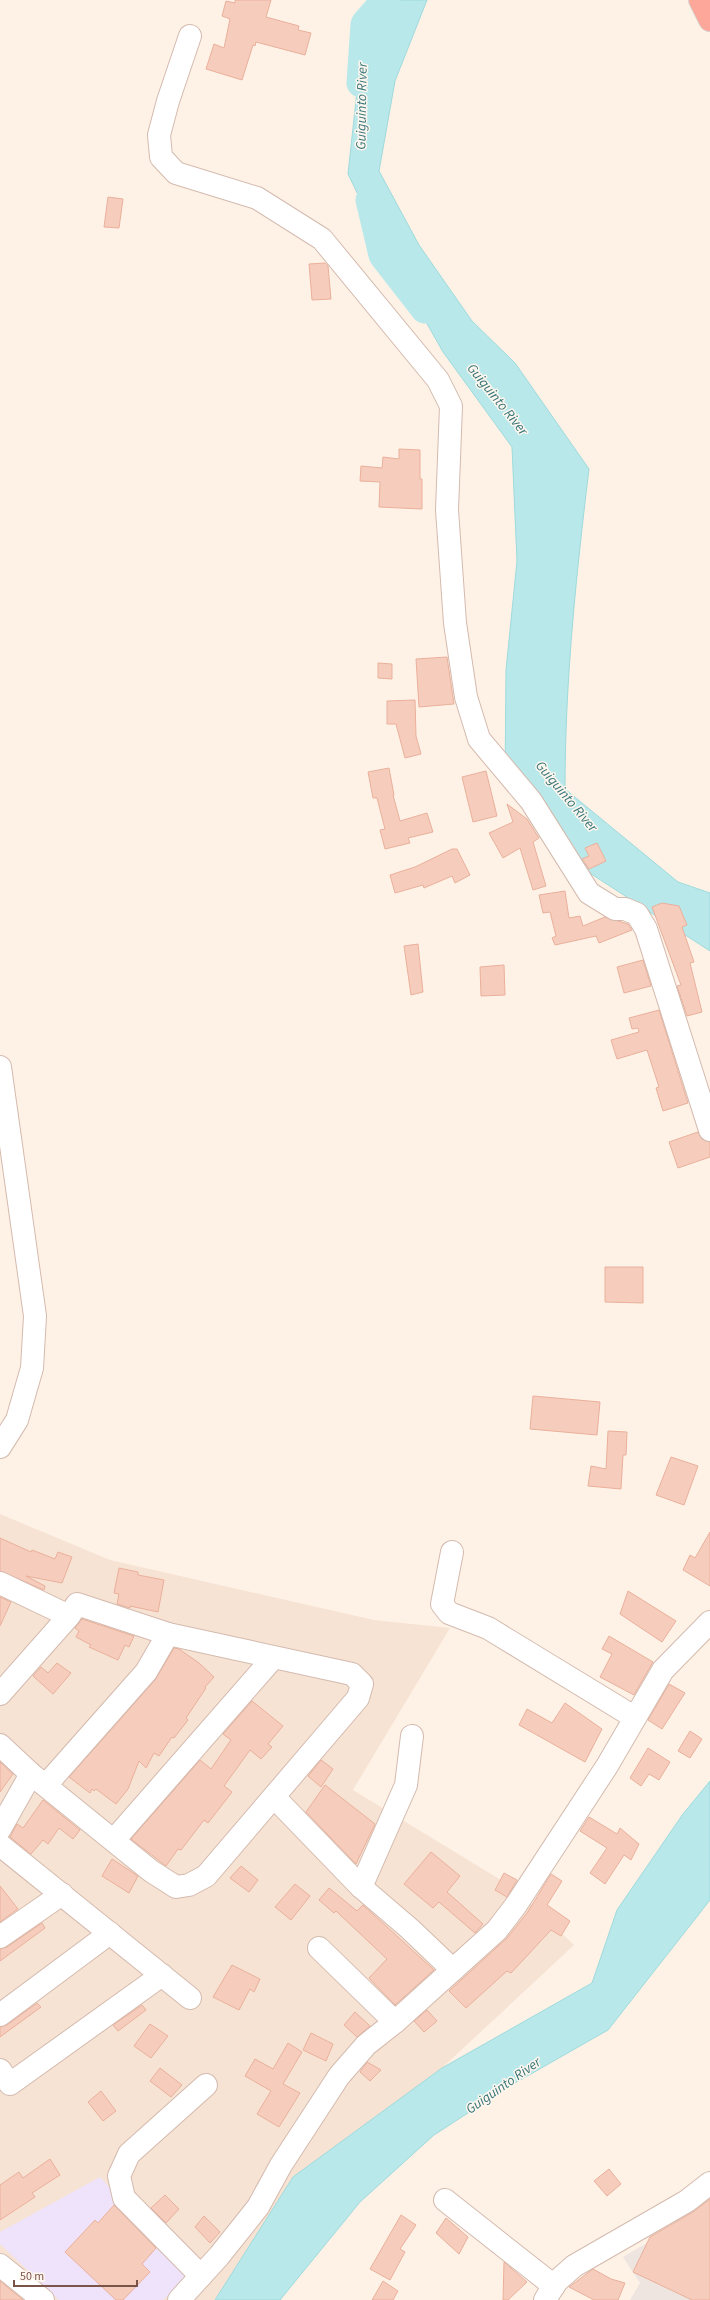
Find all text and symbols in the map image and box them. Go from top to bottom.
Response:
water label: Guiguinto River [351,61,373,150]
water label: Guiguinto River [462,359,533,441]
water label: Guiguinto River [530,757,603,837]
water label: Guiguinto River [462,2052,546,2119]
scale bar [14,2262,137,2288]
text: 50 m [20,2268,44,2285]

